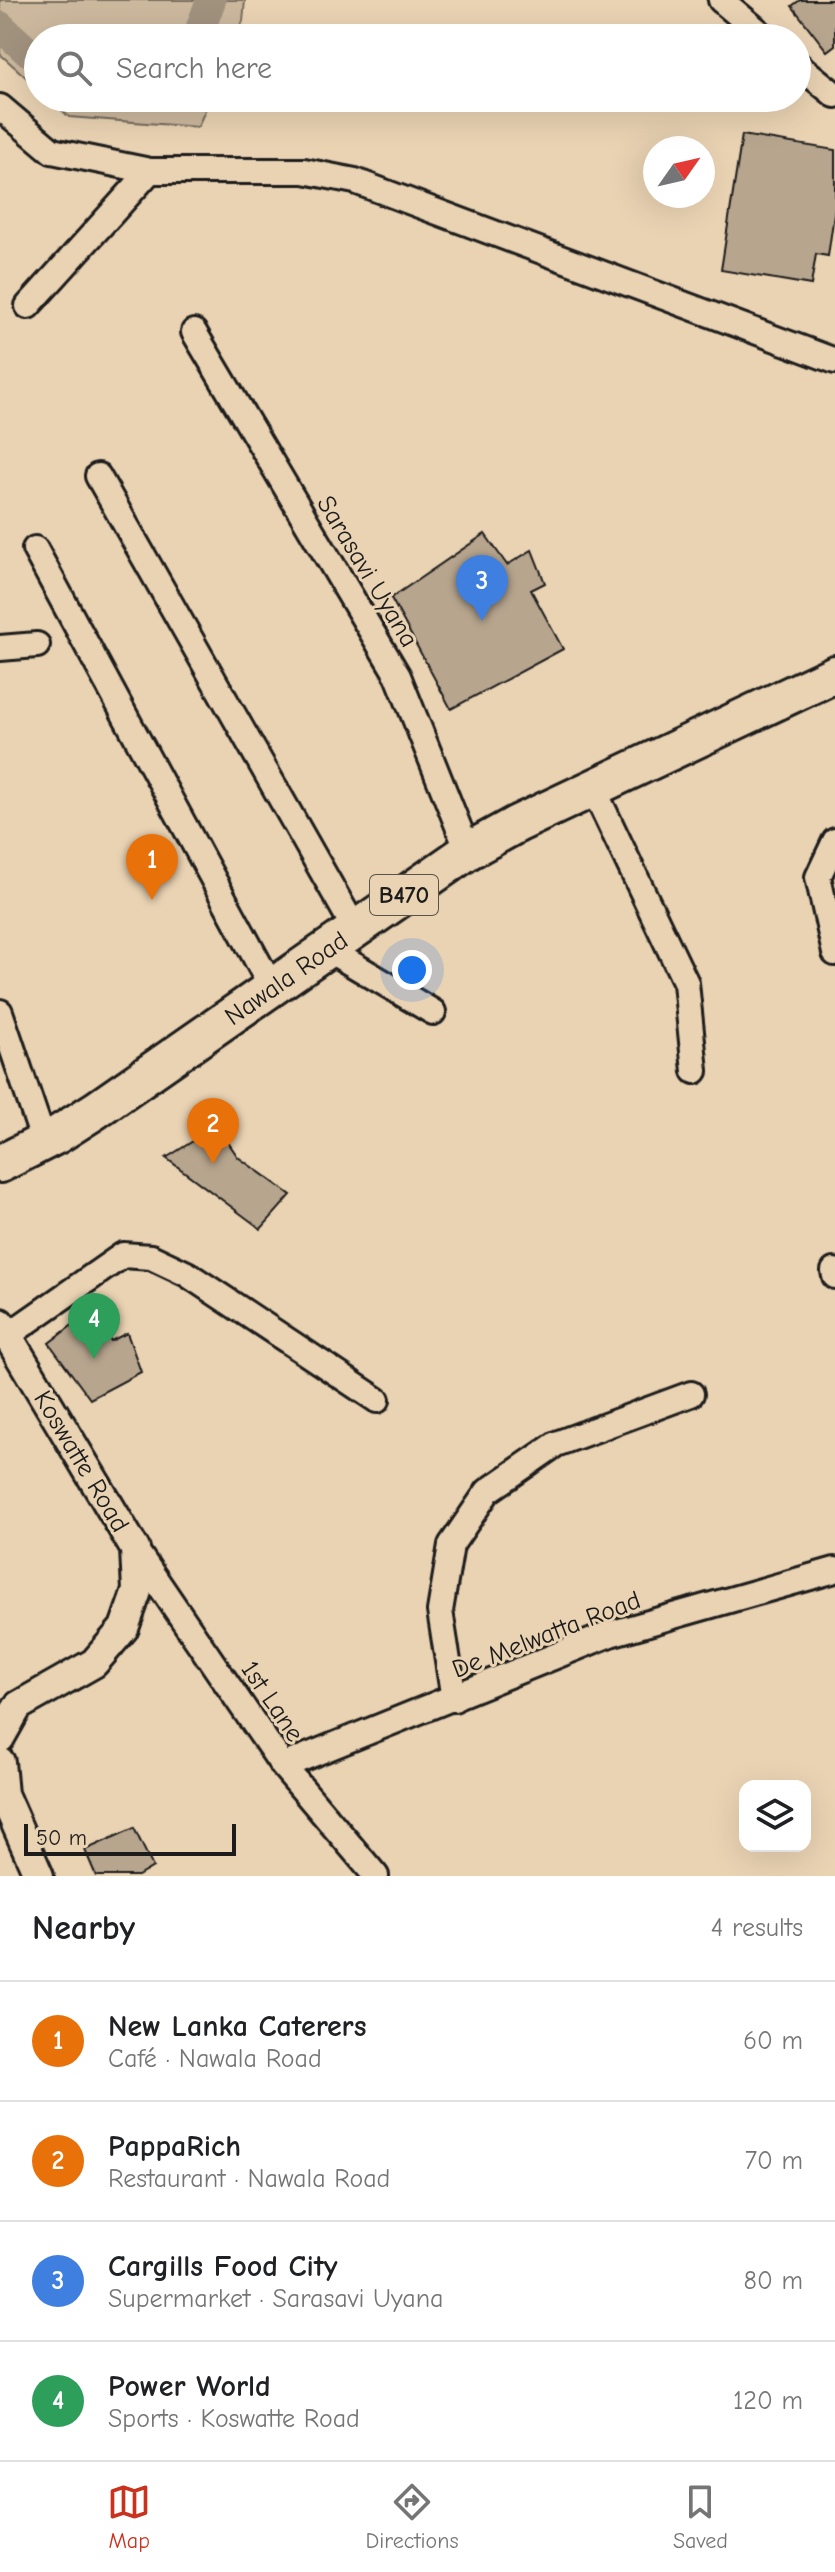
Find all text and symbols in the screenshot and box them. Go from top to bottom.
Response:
search box [24,24,811,112]
icon: search [52,46,96,90]
text: Search here [116,51,272,86]
north arrow [643,136,715,208]
street label: Sarasavi Uyana [310,490,424,653]
pin: 3 [456,555,508,621]
pin: 1 [126,834,178,900]
road number: B470 [370,875,438,915]
street label: Nawala Road [219,926,354,1032]
your location [392,950,432,990]
pin: 2 [187,1098,239,1164]
pin: 4 [68,1293,120,1359]
street label: Koswatte Road [27,1385,135,1538]
street label: De Melwatta Road [448,1585,645,1685]
street label: 1st Lane [234,1656,310,1748]
map controls [739,1780,811,1852]
button: layers [739,1780,811,1852]
scale bar [24,1820,236,1856]
text: 50 m [36,1825,87,1851]
text: Nearby [32,1908,135,1948]
text: 4 results [711,1913,803,1943]
text: New Lanka Caterers [108,2009,366,2044]
text: 1 [53,2026,63,2056]
text: 60 m [743,2026,803,2056]
text: Café · Nawala Road [108,2044,322,2074]
text: PappaRich [108,2129,241,2164]
text: 2 [52,2146,64,2176]
text: 70 m [745,2146,803,2176]
text: Restaurant · Nawala Road [108,2164,390,2194]
text: Cargills Food City [108,2249,337,2284]
text: 3 [52,2266,64,2296]
text: 80 m [744,2266,803,2296]
text: Supermarket · Sarasavi Uyana [108,2284,444,2314]
text: Power World [108,2369,271,2404]
text: 4 [52,2386,64,2416]
text: 120 m [733,2386,803,2416]
text: Sports · Koswatte Road [108,2404,360,2434]
tab: Map [107,2480,151,2554]
tab: Directions [366,2480,459,2554]
tab: Saved [673,2480,728,2554]

